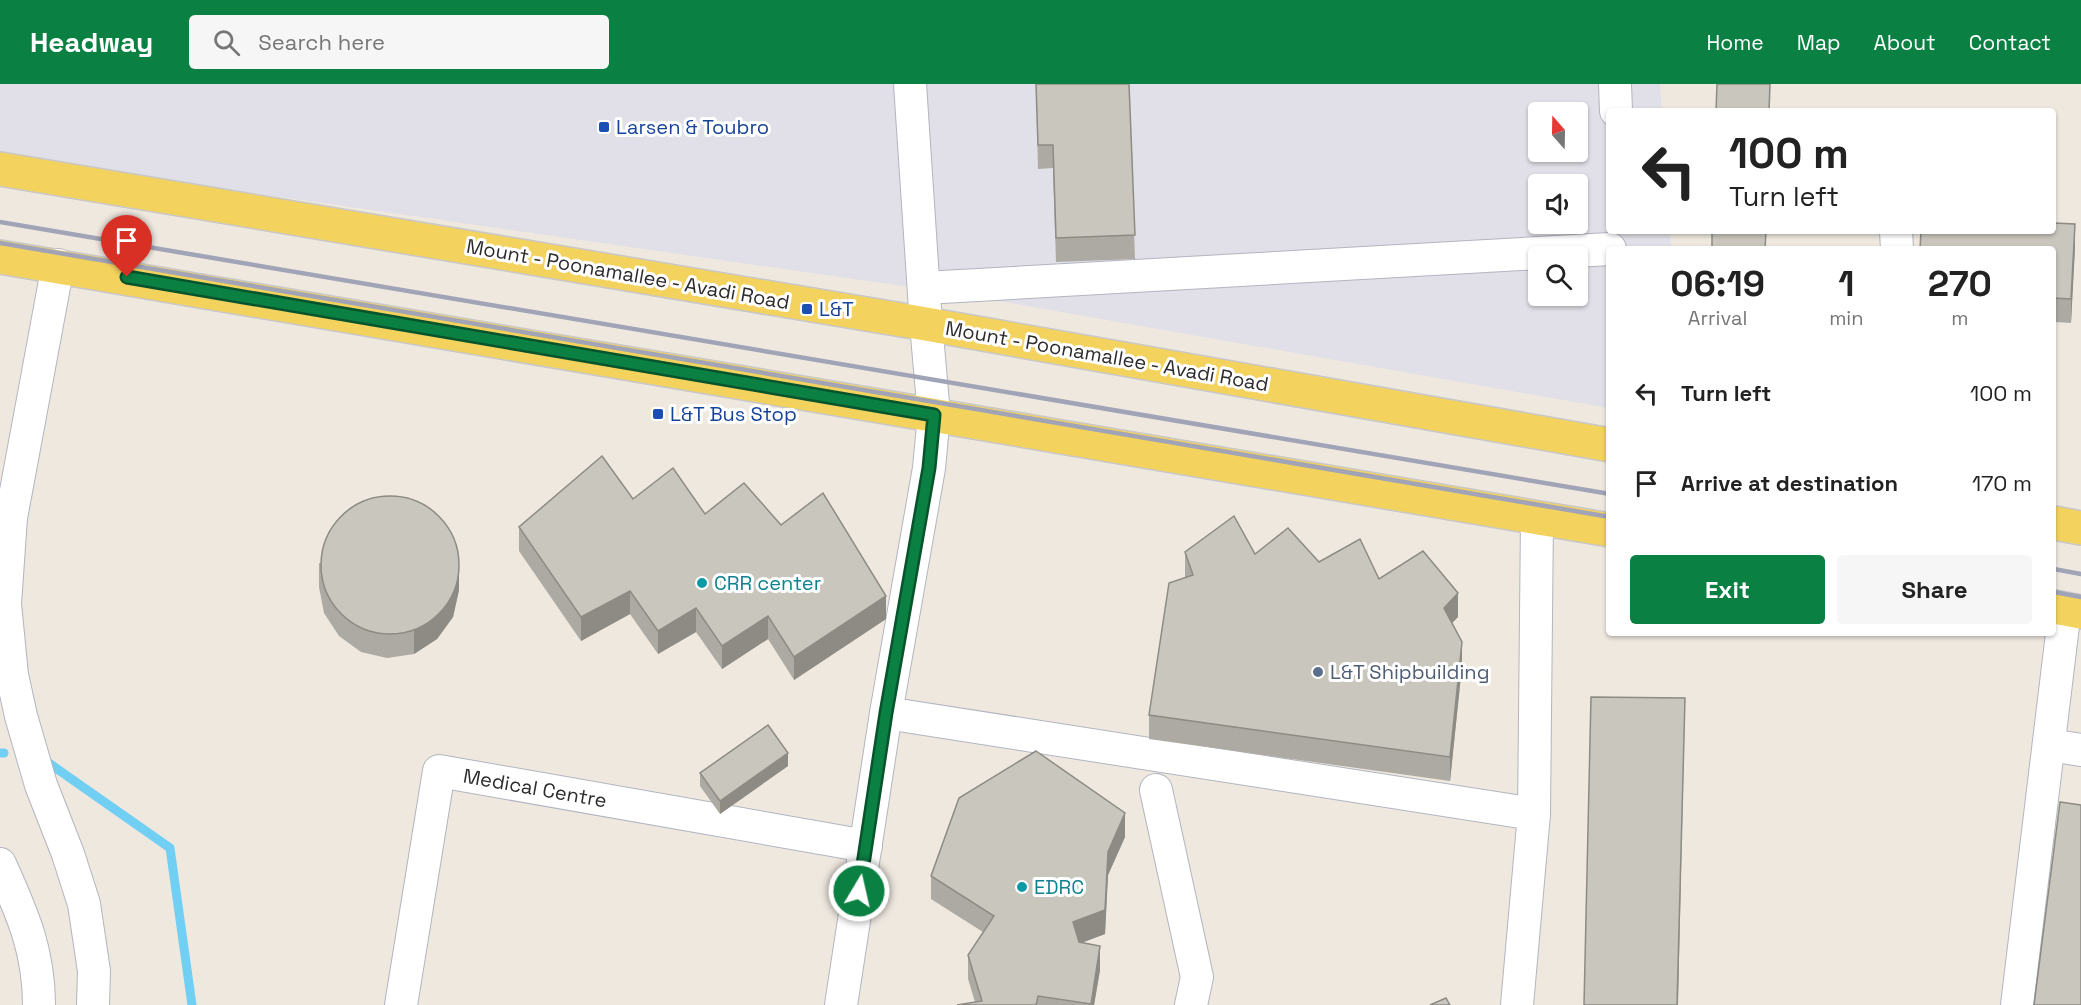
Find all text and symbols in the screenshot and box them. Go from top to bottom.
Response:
search box [189,15,609,69]
text: Headway [30,24,153,60]
icon: search [210,26,243,59]
text: Search here [258,28,385,56]
text: Home [1706,29,1764,56]
text: Map [1797,29,1841,56]
text: About [1874,29,1936,56]
text: Contact [1969,29,2051,56]
north arrow [1528,102,1588,162]
map controls [1528,102,1588,306]
place label: Larsen & Toubro [616,114,769,140]
marker: Larsen & Toubro [597,120,611,134]
text: 100 m [1729,127,1849,180]
icon: left [1630,132,1708,210]
button: sound [1528,174,1588,234]
text: Turn left [1729,179,1839,214]
pin [101,215,152,277]
icon: arrive [110,224,143,257]
street label: Mount - Poonamallee - Avadi Road [464,233,792,315]
button: search [1528,246,1588,306]
text: 06:19 [1670,261,1765,307]
text: 1 [1838,261,1854,307]
text: 270 [1928,261,1992,307]
place label: L&T [819,296,854,322]
marker: L&T [800,302,814,316]
text: Arrival [1688,305,1747,331]
text: min [1829,305,1864,331]
text: m [1951,305,1968,331]
street label: Mount - Poonamallee - Avadi Road [943,315,1271,397]
icon: left [1630,377,1663,410]
text: Turn left [1681,379,1771,407]
text: 100 m [1970,379,2032,407]
place label: L&T Bus Stop [670,401,797,427]
marker: L&T Bus Stop [651,407,665,421]
icon: arrive [1630,467,1663,500]
text: Arrive at destination [1681,469,1898,497]
text: 170 m [1972,469,2032,497]
button: Exit [1630,555,1825,624]
button: Share [1837,555,2032,624]
place label: CRR center [714,570,821,596]
marker: CRR center [695,576,709,590]
place label: L&T Shipbuilding [1330,659,1489,685]
marker: L&T Shipbuilding [1311,665,1325,679]
street label: Medical Centre [461,763,609,813]
position arrow [827,859,891,923]
place label: EDRC [1034,874,1084,900]
marker: EDRC [1015,880,1029,894]

